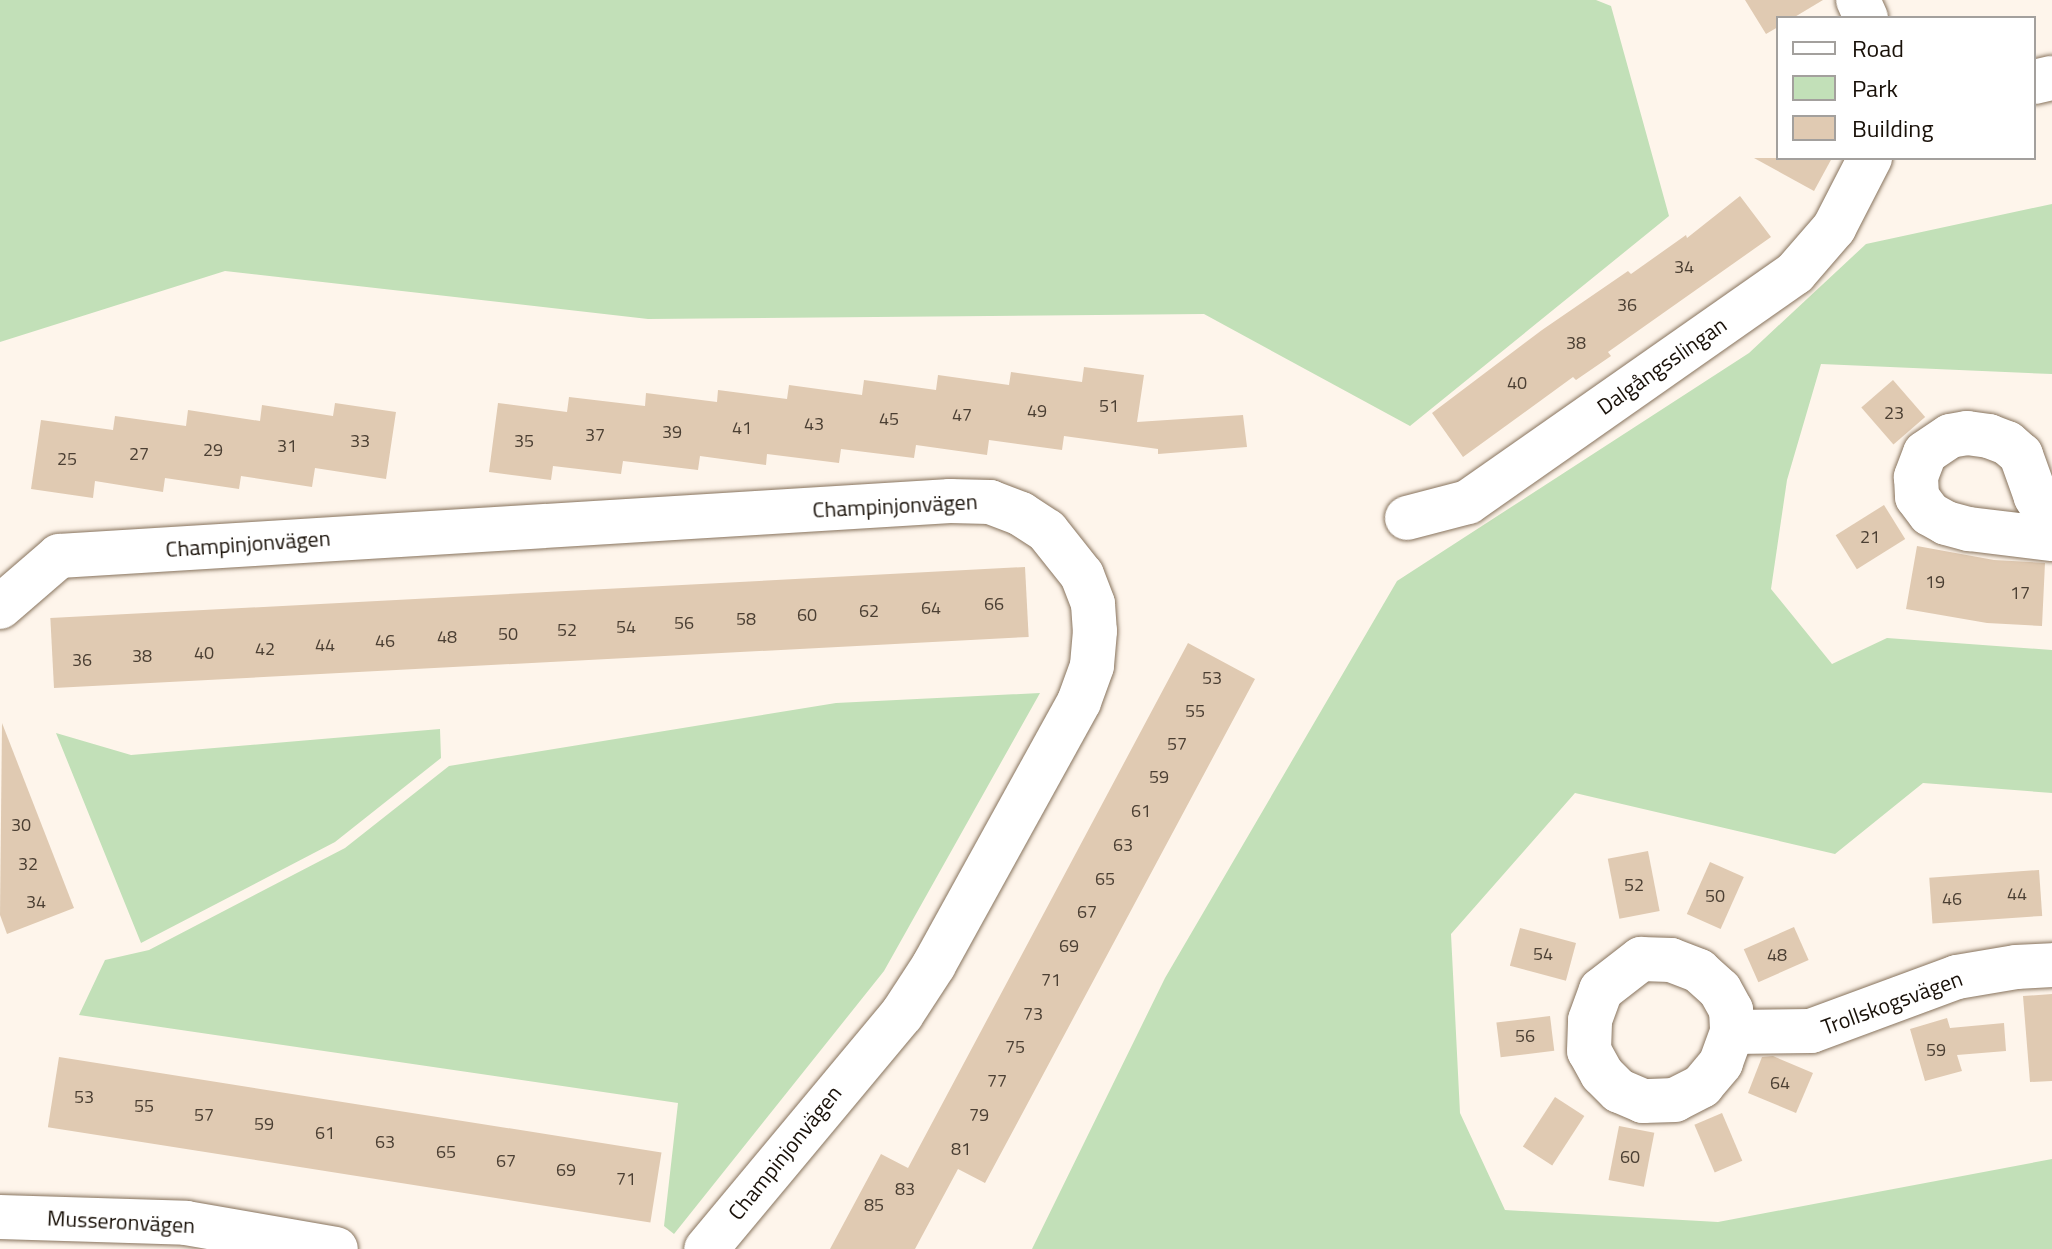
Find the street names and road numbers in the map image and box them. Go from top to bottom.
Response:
street label: Dalgångsslingan [1592,312,1732,420]
street label: Champinjonvägen [812,488,978,524]
street label: Champinjonvägen [165,525,331,563]
street label: Trollskogsvägen [1818,965,1966,1041]
street label: Champinjonvägen [723,1080,847,1226]
street label: Musseronvägen [46,1205,196,1239]

